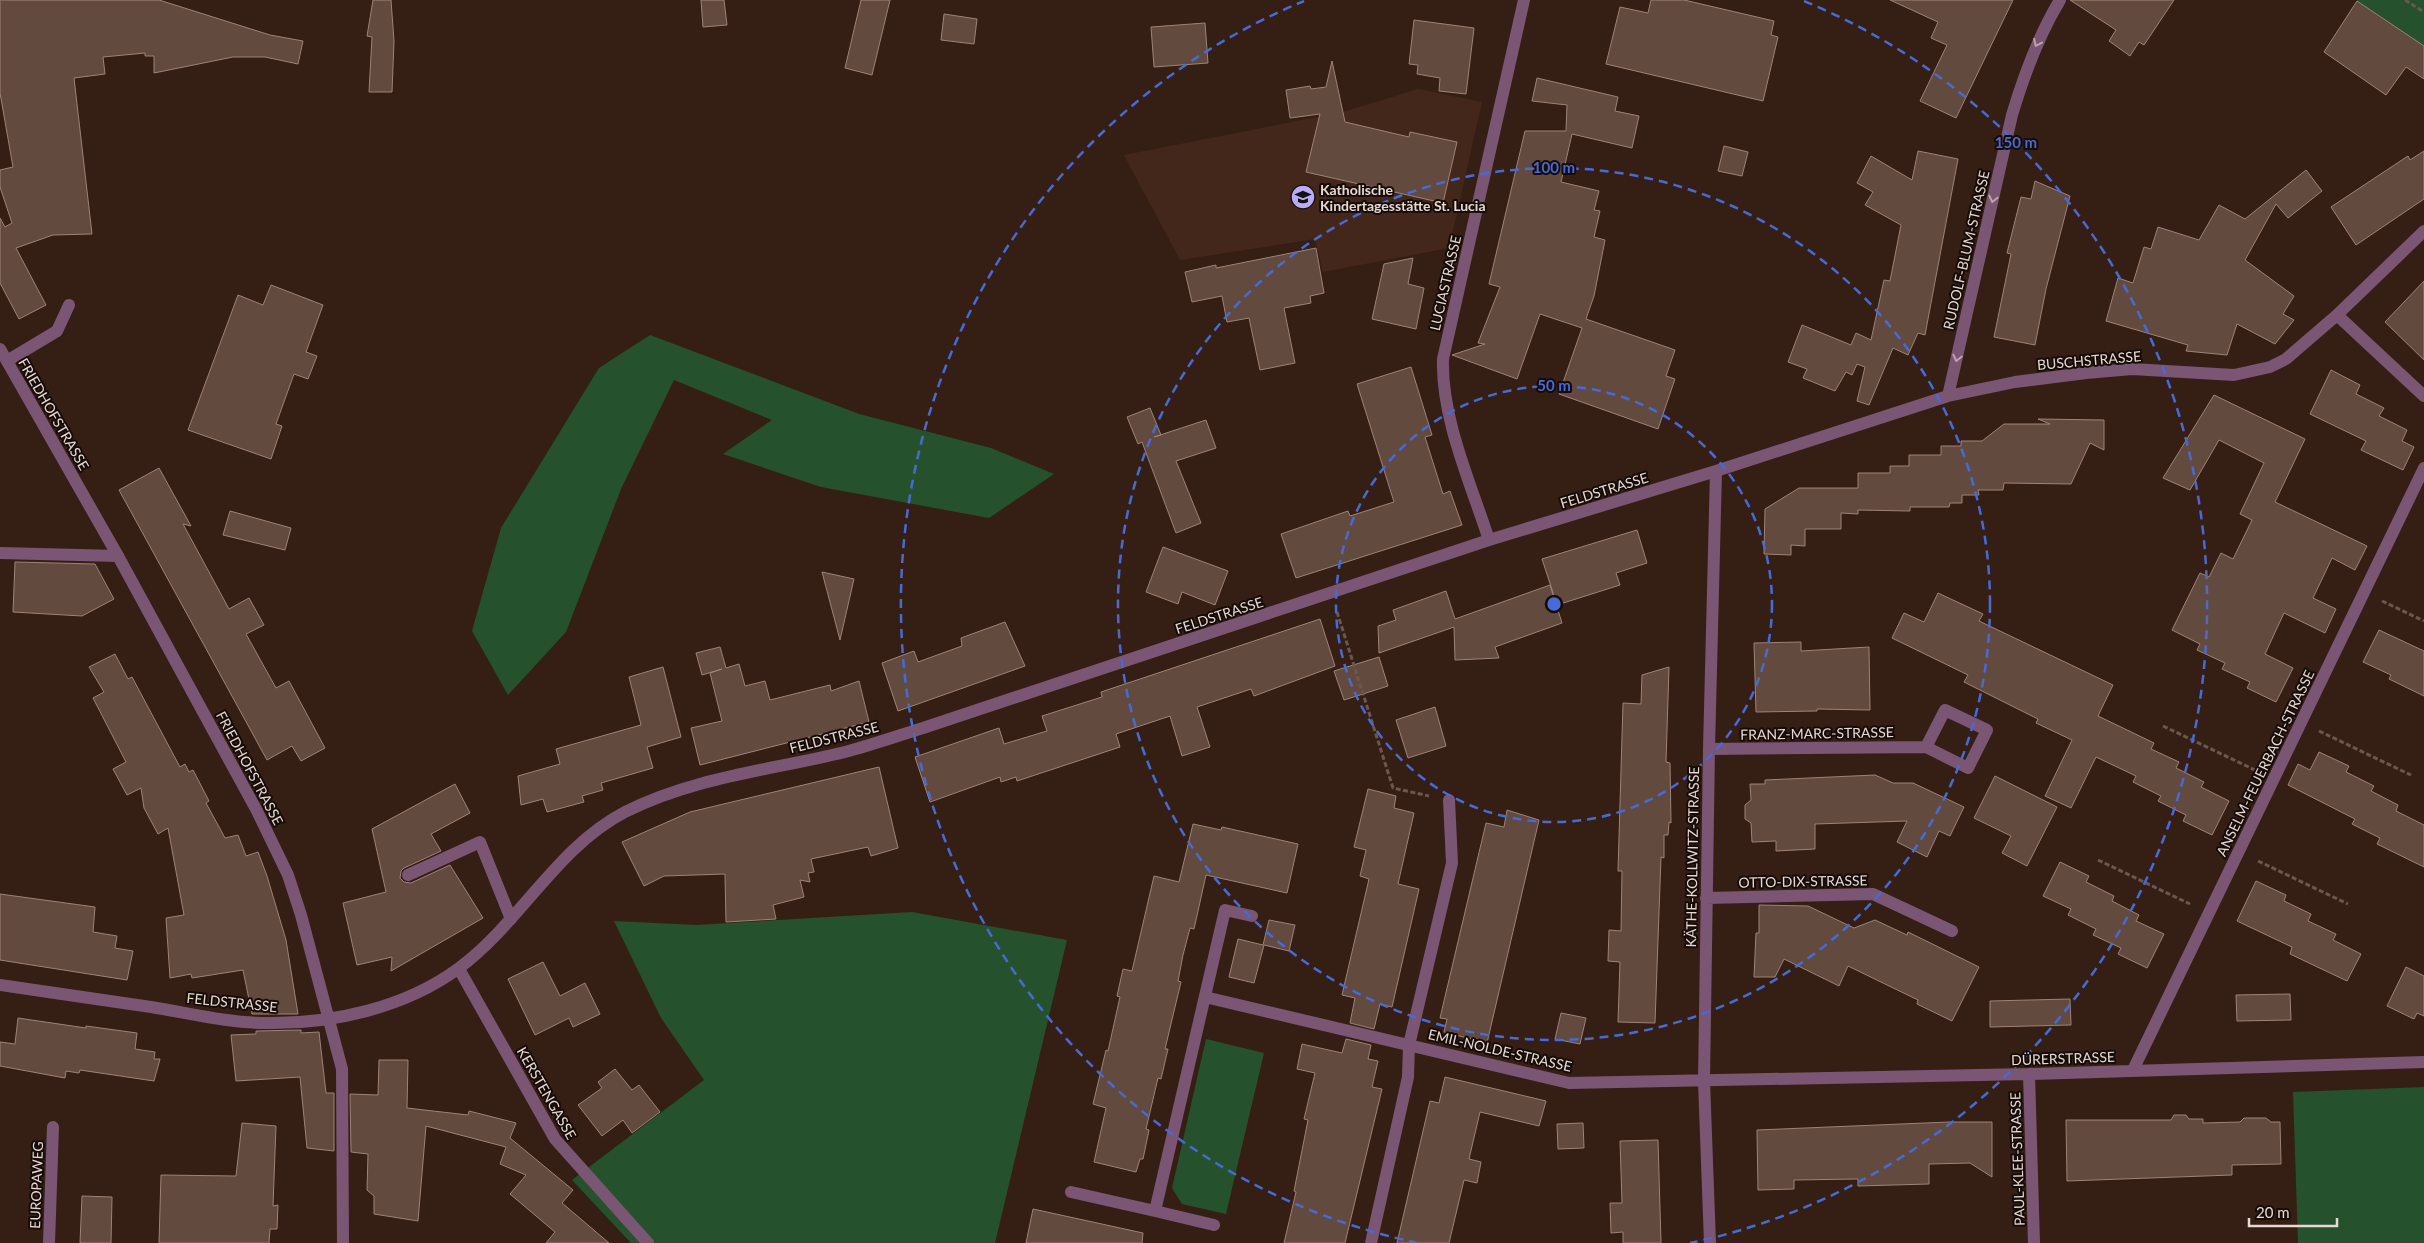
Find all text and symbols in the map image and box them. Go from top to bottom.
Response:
one-way arrow [2033,38,2044,47]
text: 150 m [1995,133,2037,151]
text: 100 m [1533,158,1575,176]
street label: RUDOLF-BLUM-STRASSE [1939,169,1993,331]
place label: Katholische Kindertagesstätte St. Lucia [1320,181,1486,214]
school or university icon: Katholische Kindertagesstätte St. Lucia [1290,184,1316,210]
one-way arrow [1988,195,1999,204]
street label: LUCIASTRASSE [1426,234,1464,332]
street label: BUSCHSTRASSE [2036,347,2142,373]
one-way arrow [1952,353,1963,362]
street label: FRIEDHOFSTRASSE [15,355,93,473]
text: 50 m [1537,376,1571,394]
street label: FELDSTRASSE [1558,469,1650,511]
street label: FELDSTRASSE [1173,593,1265,637]
centre of rings [1545,595,1563,613]
street label: ANSELM-FEUERBACH-STRASSE [2212,667,2318,859]
street label: FRIEDHOFSTRASSE [213,708,287,828]
street label: FELDSTRASSE [788,718,880,756]
street label: FRANZ-MARC-STRASSE [1740,723,1894,743]
street label: KÄTHE-KOLLWITZ-STRASSE [1682,766,1702,948]
street label: OTTO-DIX-STRASSE [1738,871,1868,891]
street label: FELDSTRASSE [186,989,278,1015]
street label: EMIL-NOLDE-STRASSE [1427,1025,1573,1075]
street label: KERSTENGASSE [514,1044,580,1142]
street label: DÜRERSTRASSE [2011,1048,2115,1068]
street label: PAUL-KLEE-STRASSE [2006,1092,2028,1226]
street label: EUROPAWEG [26,1141,46,1229]
scale bar [2249,1196,2336,1228]
text: 20 m [2256,1203,2290,1221]

